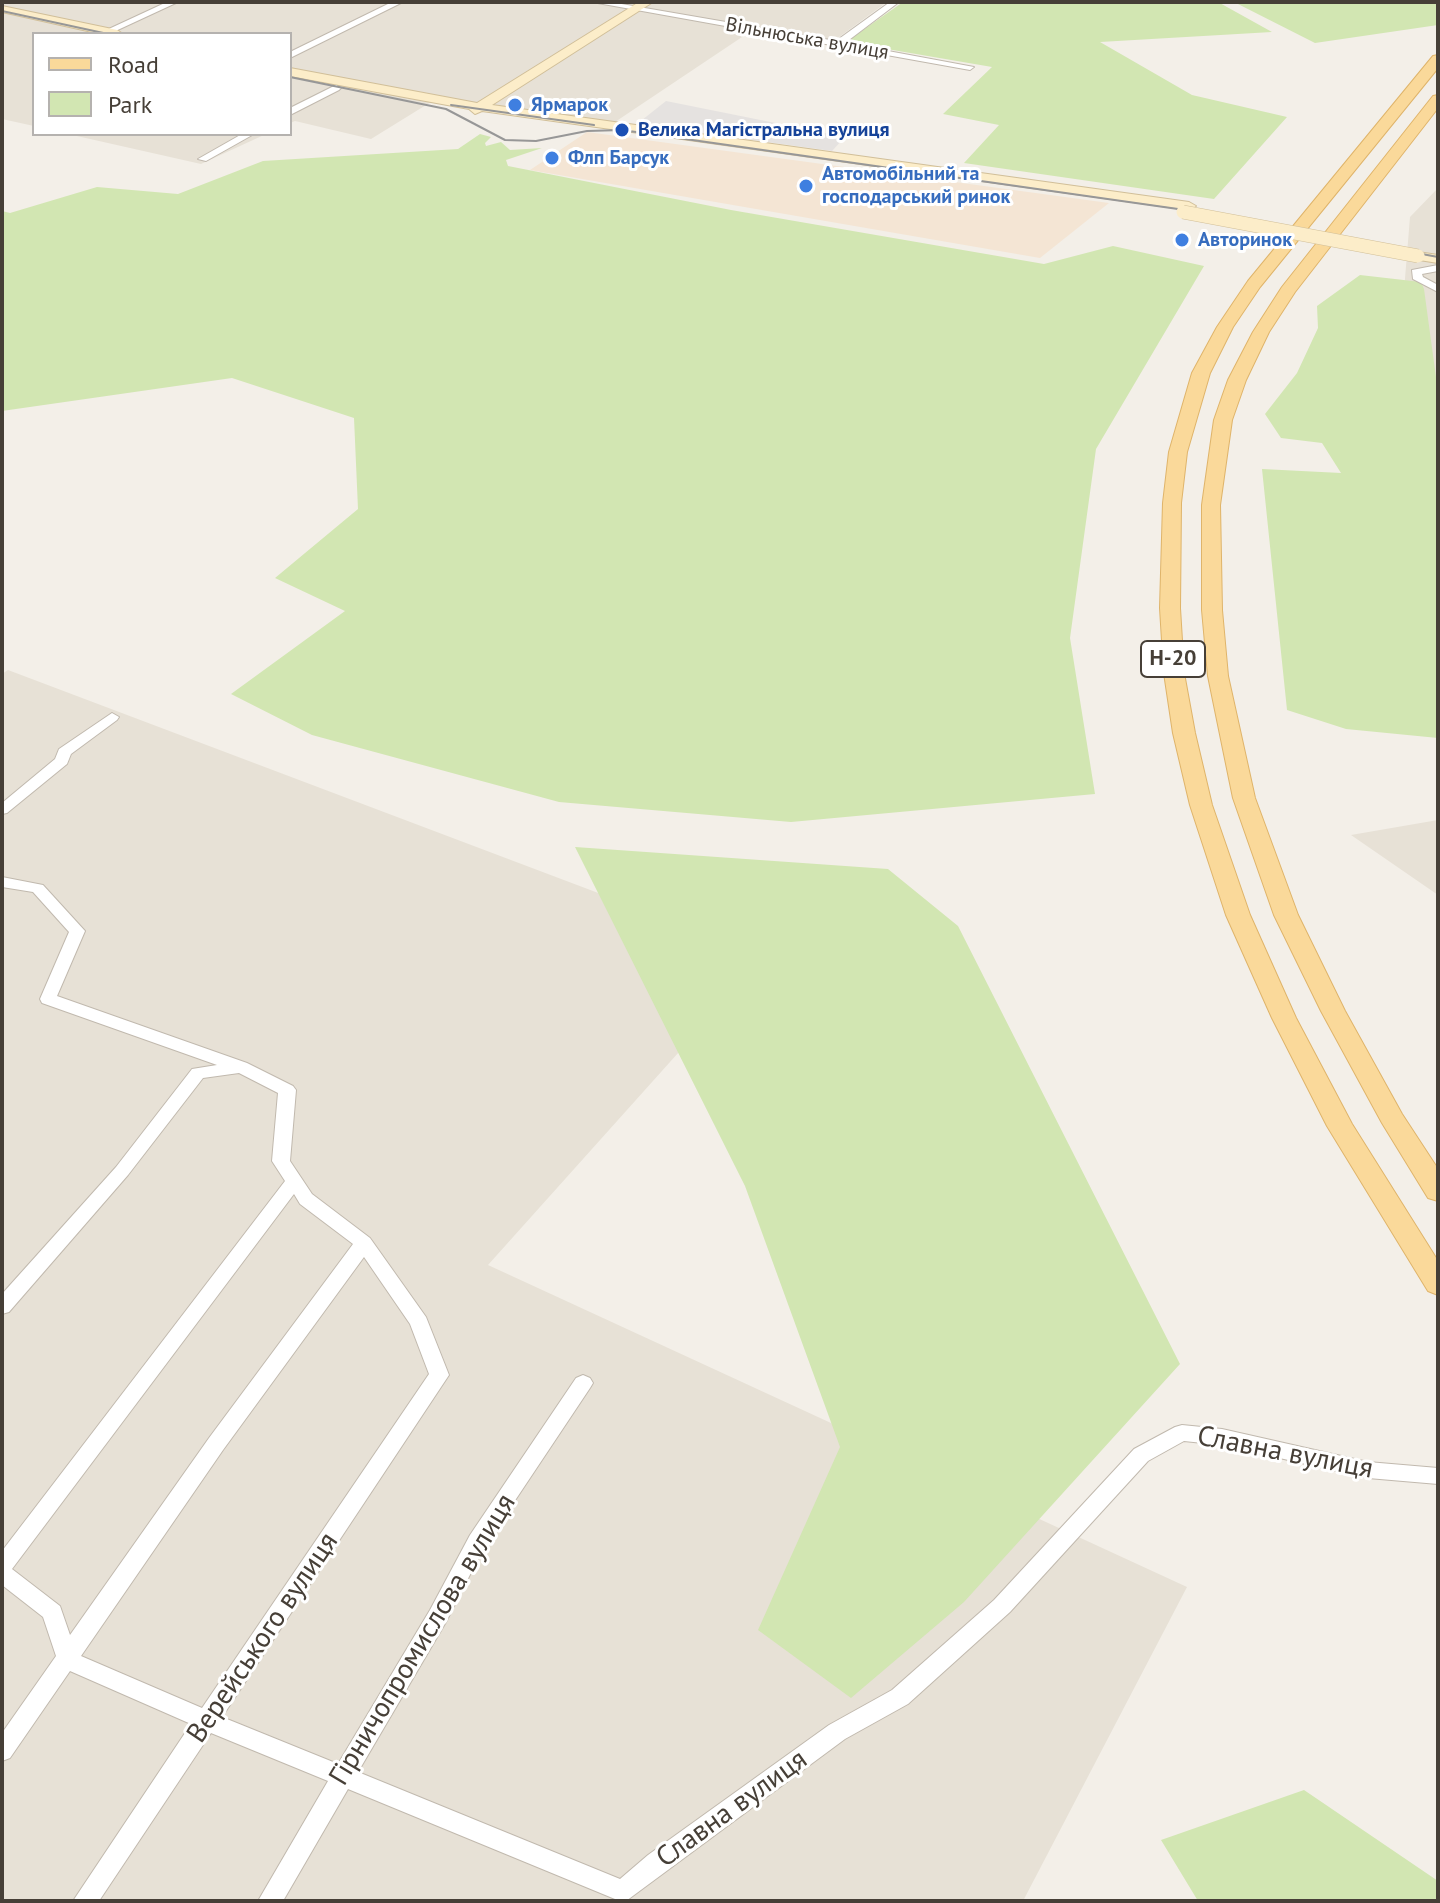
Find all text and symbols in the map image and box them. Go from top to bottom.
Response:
street label: Вільнюська вулиця [724,13,890,65]
legend [32,32,292,136]
text: Road [108,49,159,80]
text: Park [108,89,152,120]
place label: Ярмарок [531,93,608,117]
marker: Ярмарок [506,96,524,114]
place label: Велика Магістральна вулиця [638,118,890,142]
marker: Велика Магістральна вулиця [613,121,631,139]
place label: Флп Барсук [568,146,669,170]
marker: Флп Барсук [543,149,561,167]
place label: Автомобільний та господарський ринок [822,162,1010,209]
marker: Автомобільний та господарський ринок [797,177,815,195]
place label: Авторинок [1198,228,1292,252]
marker: Авторинок [1173,231,1191,249]
road number: Н-20 [1141,641,1205,677]
street label: Славна вулиця [1194,1420,1376,1486]
street label: Гірничопромислова вулиця [323,1488,523,1792]
street label: Верейського вулиця [180,1527,346,1749]
street label: Славна вулиця [650,1743,814,1875]

